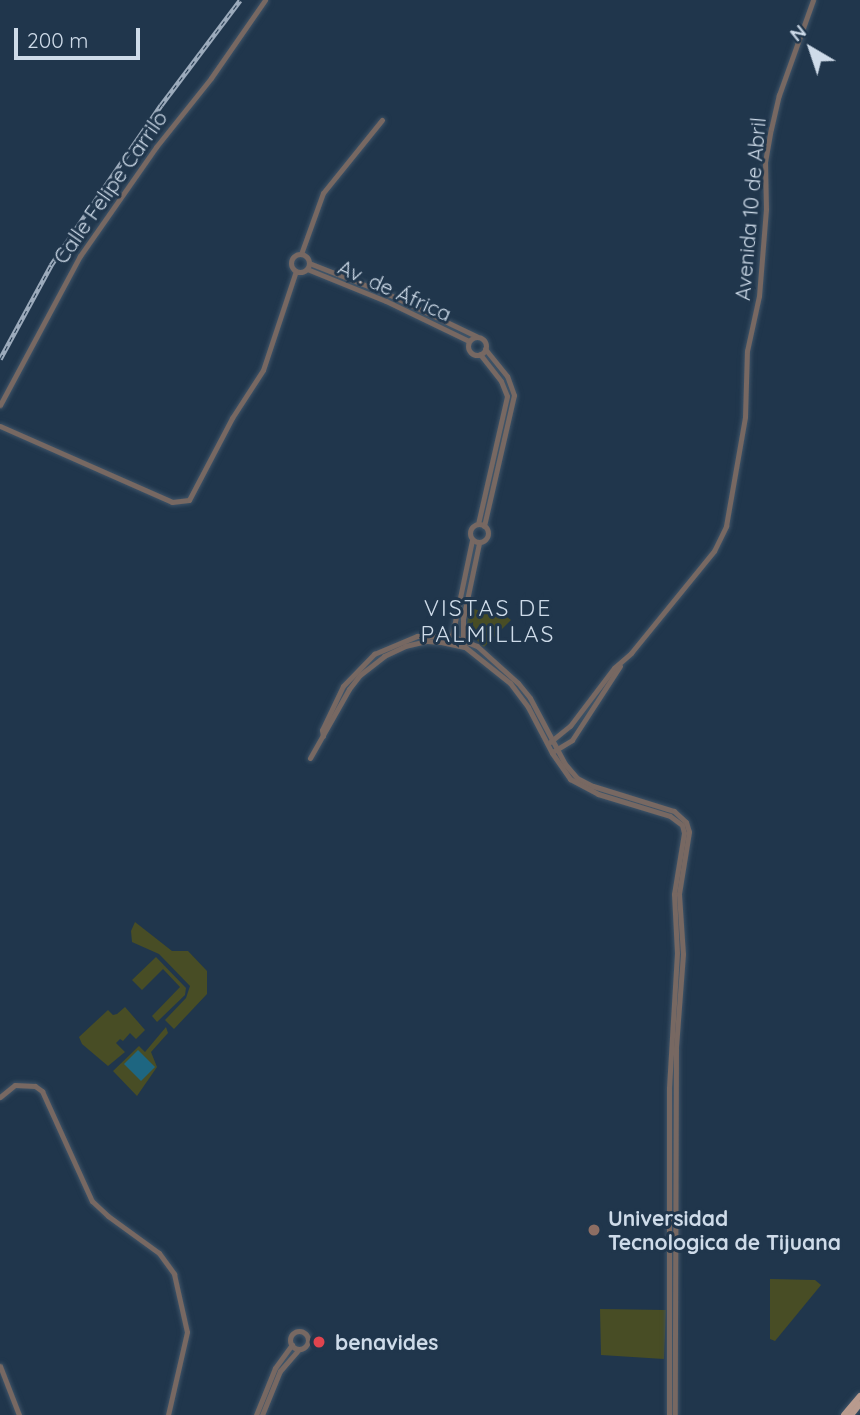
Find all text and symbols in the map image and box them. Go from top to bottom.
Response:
scale bar [18,14,144,58]
north arrow [776,14,846,84]
text: N [785,19,811,46]
text: 200 m [27,27,89,53]
street label: Calle Felipe Carrilo [48,106,172,268]
street label: Avenida 10 de Abril [729,116,771,302]
street label: Av. de África [334,254,456,326]
district label: VISTAS DE PALMILLAS [422,594,554,648]
place label: Universidad Tecnologica de Tijuana [608,1205,841,1255]
marker: Universidad Tecnologica de Tijuana [586,1222,602,1238]
place label: benavides [335,1329,438,1355]
marker: benavides [309,1332,329,1352]

